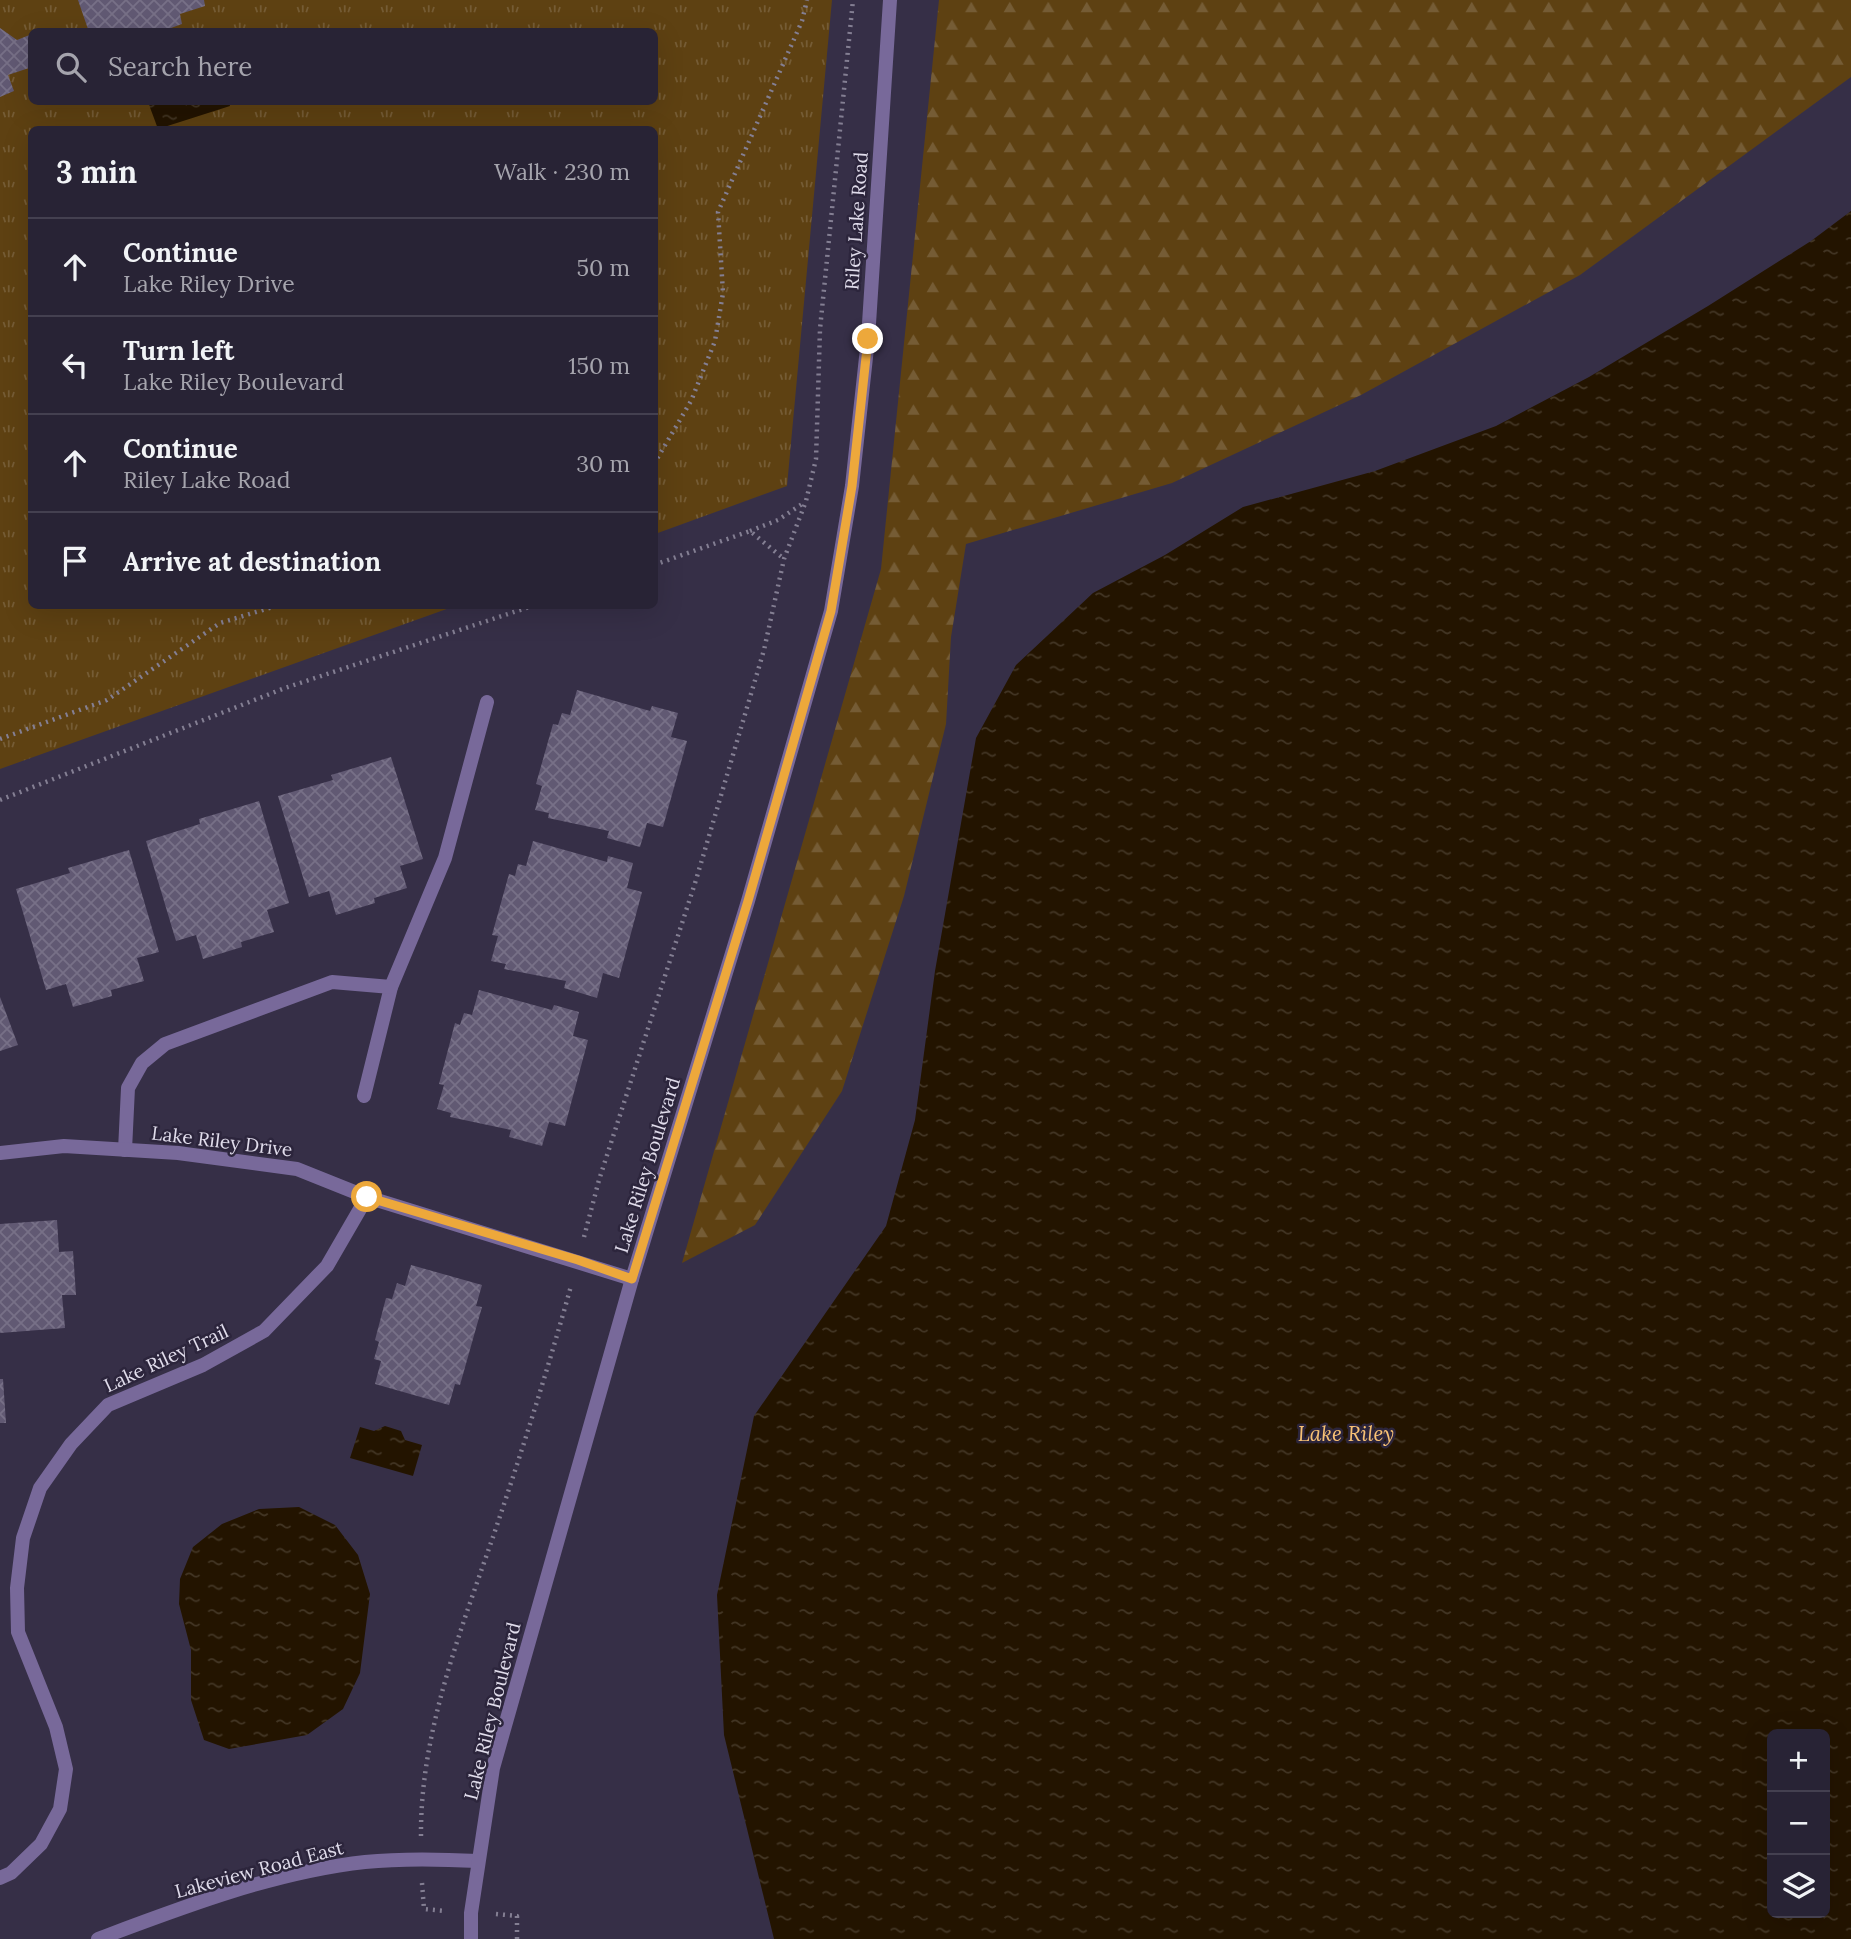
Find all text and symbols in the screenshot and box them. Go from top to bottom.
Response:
search box [28,28,658,105]
icon: search [52,48,90,86]
text: Search here [108,50,252,83]
street label: Riley Lake Road [839,151,873,291]
text: 3 min [56,153,137,191]
text: Walk · 230 m [494,157,630,186]
text: Continue [123,236,238,269]
icon: ahead [56,248,94,286]
text: 50 m [577,253,630,282]
text: Lake Riley Drive [123,269,295,298]
route end [852,323,883,354]
text: Turn left [123,334,234,367]
icon: left [56,346,94,384]
text: 150 m [568,351,630,380]
text: Lake Riley Boulevard [123,367,344,396]
text: Continue [123,432,238,465]
icon: ahead [56,444,94,482]
text: 30 m [576,449,630,478]
text: Riley Lake Road [123,465,290,494]
icon: arrive [56,542,94,580]
text: Arrive at destination [123,545,381,578]
street label: Lake Riley Boulevard [609,1074,685,1256]
street label: Lake Riley Drive [150,1120,294,1162]
route start [351,1181,382,1212]
street label: Lake Riley Trail [100,1319,232,1397]
water label: Lake Riley [1298,1420,1394,1447]
street label: Lake Riley Boulevard [458,1620,526,1802]
map controls [1767,1729,1830,1918]
button: + [1767,1729,1830,1792]
button: − [1767,1792,1830,1855]
street label: Lakeview Road East [172,1835,347,1903]
button: layers [1767,1855,1830,1918]

